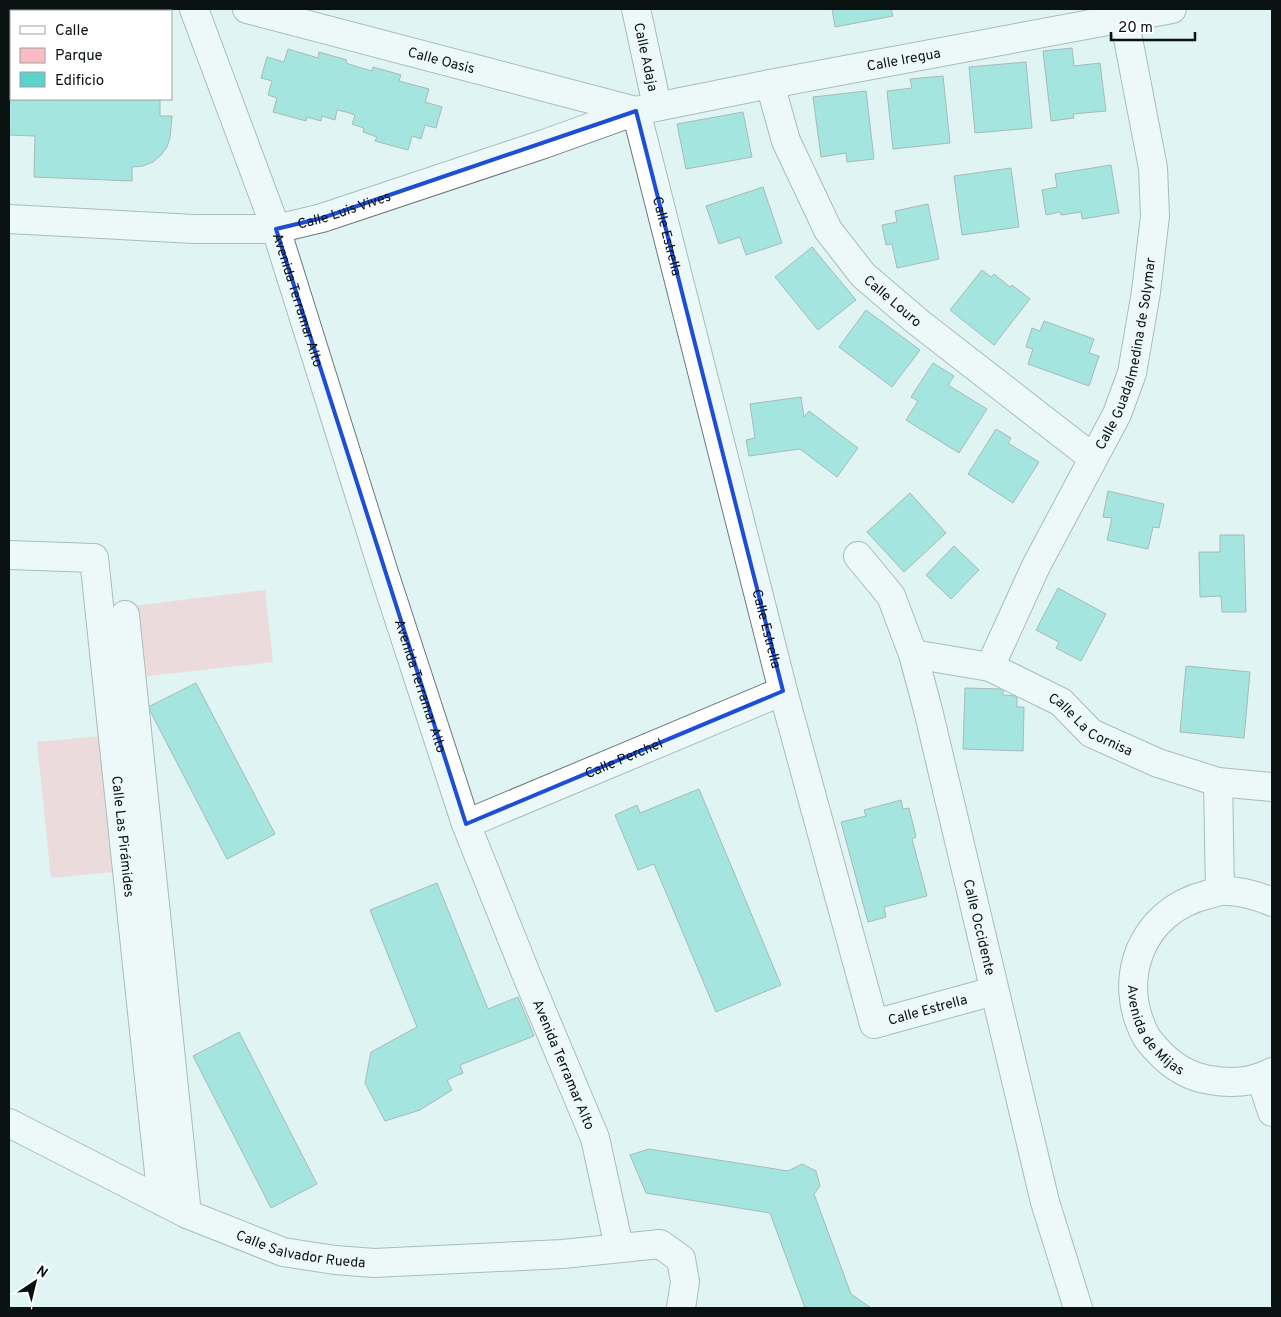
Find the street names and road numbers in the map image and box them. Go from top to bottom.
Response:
street label: Calle Adaja [629,21,661,93]
street label: Calle Oasis [406,44,476,78]
street label: Calle Iregua [866,45,942,76]
street label: Calle Luis Vives [296,189,393,234]
street label: Calle Estrella [648,195,684,278]
street label: Avenida Terramar Alto [268,231,326,370]
street label: Calle Guadalmedina de Solymar [1092,256,1160,453]
street label: Calle Louro [859,272,925,331]
street label: Calle Estrella [748,588,784,671]
street label: Avenida Terramar Alto [390,617,449,755]
street label: Calle La Cornisa [1045,690,1135,760]
street label: Calle Perchel [583,735,666,783]
street label: Calle Las Pirámides [107,775,137,898]
street label: Calle Occidente [959,878,998,977]
street label: Avenida de Mijas [1123,984,1187,1080]
street label: Calle Estrella [886,992,969,1030]
street label: Avenida Terramar Alto [528,997,598,1133]
street label: Calle Salvador Rueda [233,1227,366,1272]

